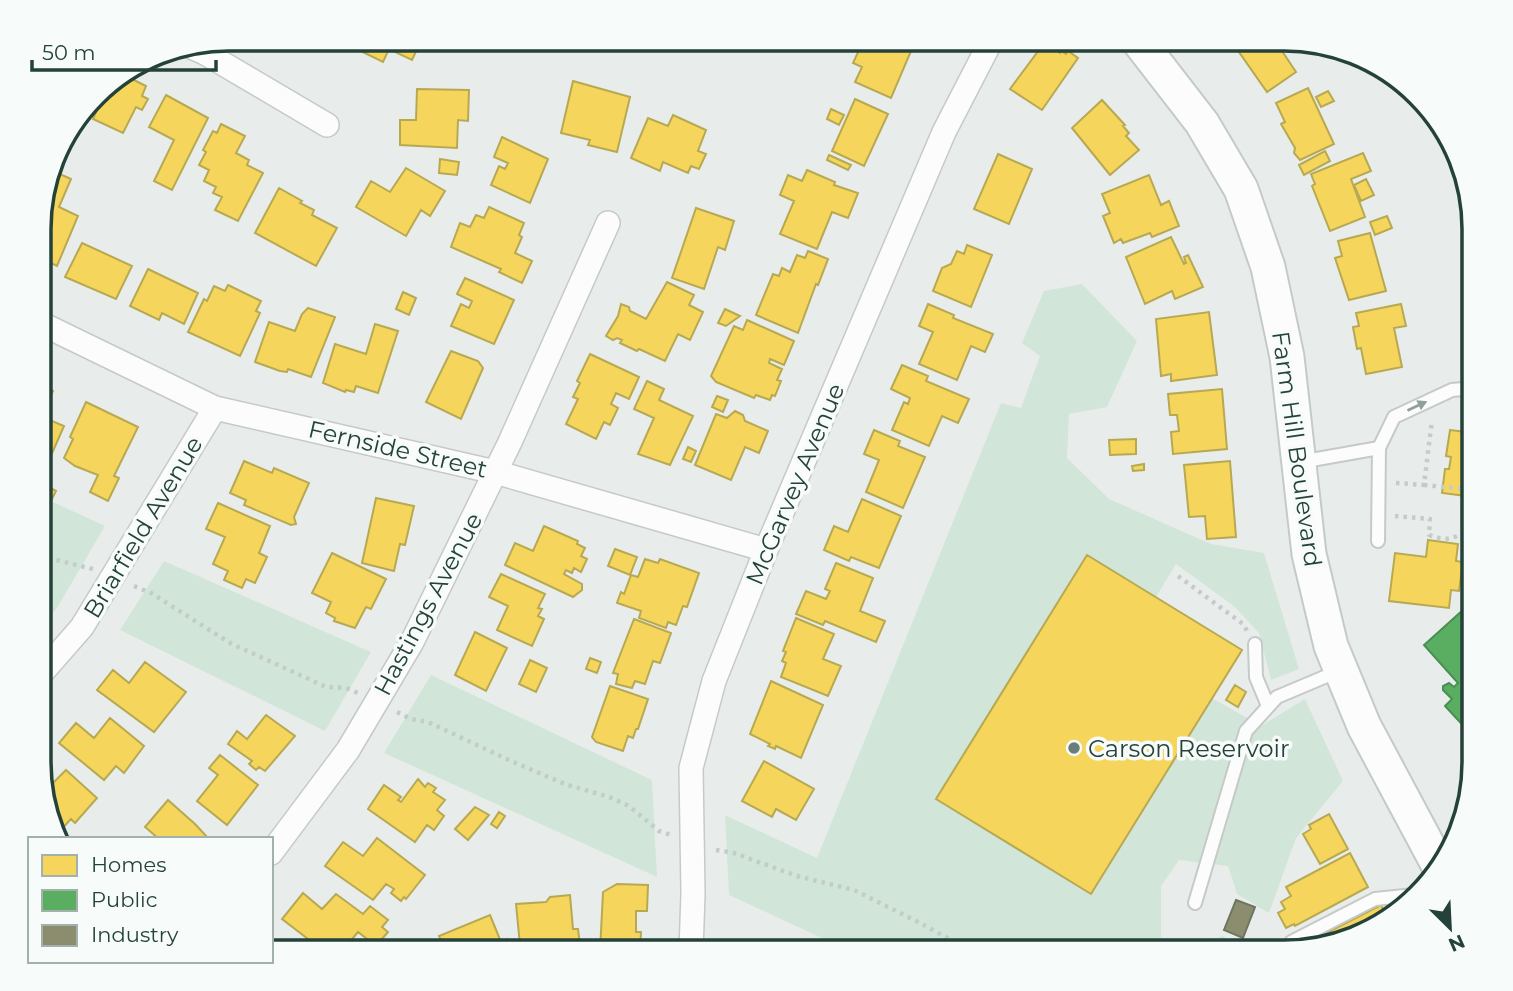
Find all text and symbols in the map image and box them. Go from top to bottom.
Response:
scale bar [32,28,215,72]
text: 50 m [42,40,96,65]
street label: Farm Hill Boulevard [1266,329,1328,569]
street label: McGarvey Avenue [739,379,851,589]
one-way arrow [1407,400,1427,412]
street label: Fernside Street [306,414,491,484]
street label: Briarfield Avenue [77,431,209,623]
street label: Hastings Avenue [368,508,488,700]
place label: Carson Reservoir [1088,734,1290,763]
marker: Carson Reservoir [1066,740,1082,756]
legend [28,837,273,963]
text: Homes [91,852,166,877]
text: Public [91,887,158,912]
north arrow [1415,893,1485,963]
text: Industry [91,922,179,947]
text: N [1445,929,1468,957]

